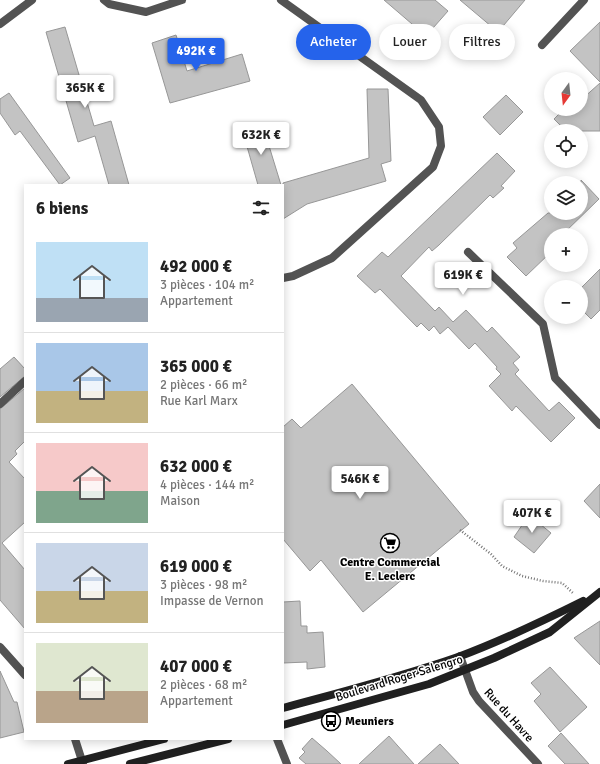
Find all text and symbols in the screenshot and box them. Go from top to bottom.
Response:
chip: Acheter [296,24,371,60]
chip: Louer [379,24,441,60]
chip: Filtres [449,24,515,60]
pin: 492K € [163,38,229,72]
text: 492K € [176,43,216,59]
north arrow [544,72,588,116]
map controls [544,72,588,324]
pin: 365K € [52,75,118,109]
text: 365K € [65,80,105,96]
pin: 632K € [228,122,294,156]
button: locate [544,124,588,168]
text: 632K € [241,127,281,143]
button: layers [544,176,588,220]
icon: filters [250,197,272,219]
text: 6 biens [36,198,88,219]
button: + [544,228,588,272]
text: 492 000 € [160,256,232,277]
icon: home [68,258,116,306]
pin: 619K € [430,262,496,296]
text: 619K € [443,267,483,283]
text: 3 pièces · 104 m² [160,277,254,293]
button: − [544,280,588,324]
text: Appartement [160,293,233,309]
text: 365 000 € [160,356,232,377]
icon: home [68,359,116,407]
text: 2 pièces · 66 m² [160,377,247,393]
text: Rue Karl Marx [160,393,238,409]
text: 632 000 € [160,456,232,477]
icon: home [68,459,116,507]
pin: 546K € [327,466,393,500]
text: 546K € [340,471,380,487]
text: 4 pièces · 144 m² [160,477,254,493]
text: Maison [160,493,200,509]
pin: 407K € [499,500,565,534]
text: 407K € [512,505,552,521]
supermarket icon: Centre Commercial E. Leclerc [379,532,401,554]
place label: Centre Commercial E. Leclerc [340,555,440,584]
text: 619 000 € [160,556,232,577]
icon: home [68,559,116,607]
text: 3 pièces · 98 m² [160,577,247,593]
text: Impasse de Vernon [160,593,264,609]
street label: Boulevard Roger Salengro [334,652,465,705]
text: 407 000 € [160,656,232,677]
icon: home [68,659,116,707]
text: 2 pièces · 68 m² [160,677,247,693]
street label: Rue du Havre [481,685,537,745]
text: Appartement [160,693,233,709]
bus stop icon: Meuniers [320,710,342,732]
place label: Meuniers [345,714,394,729]

